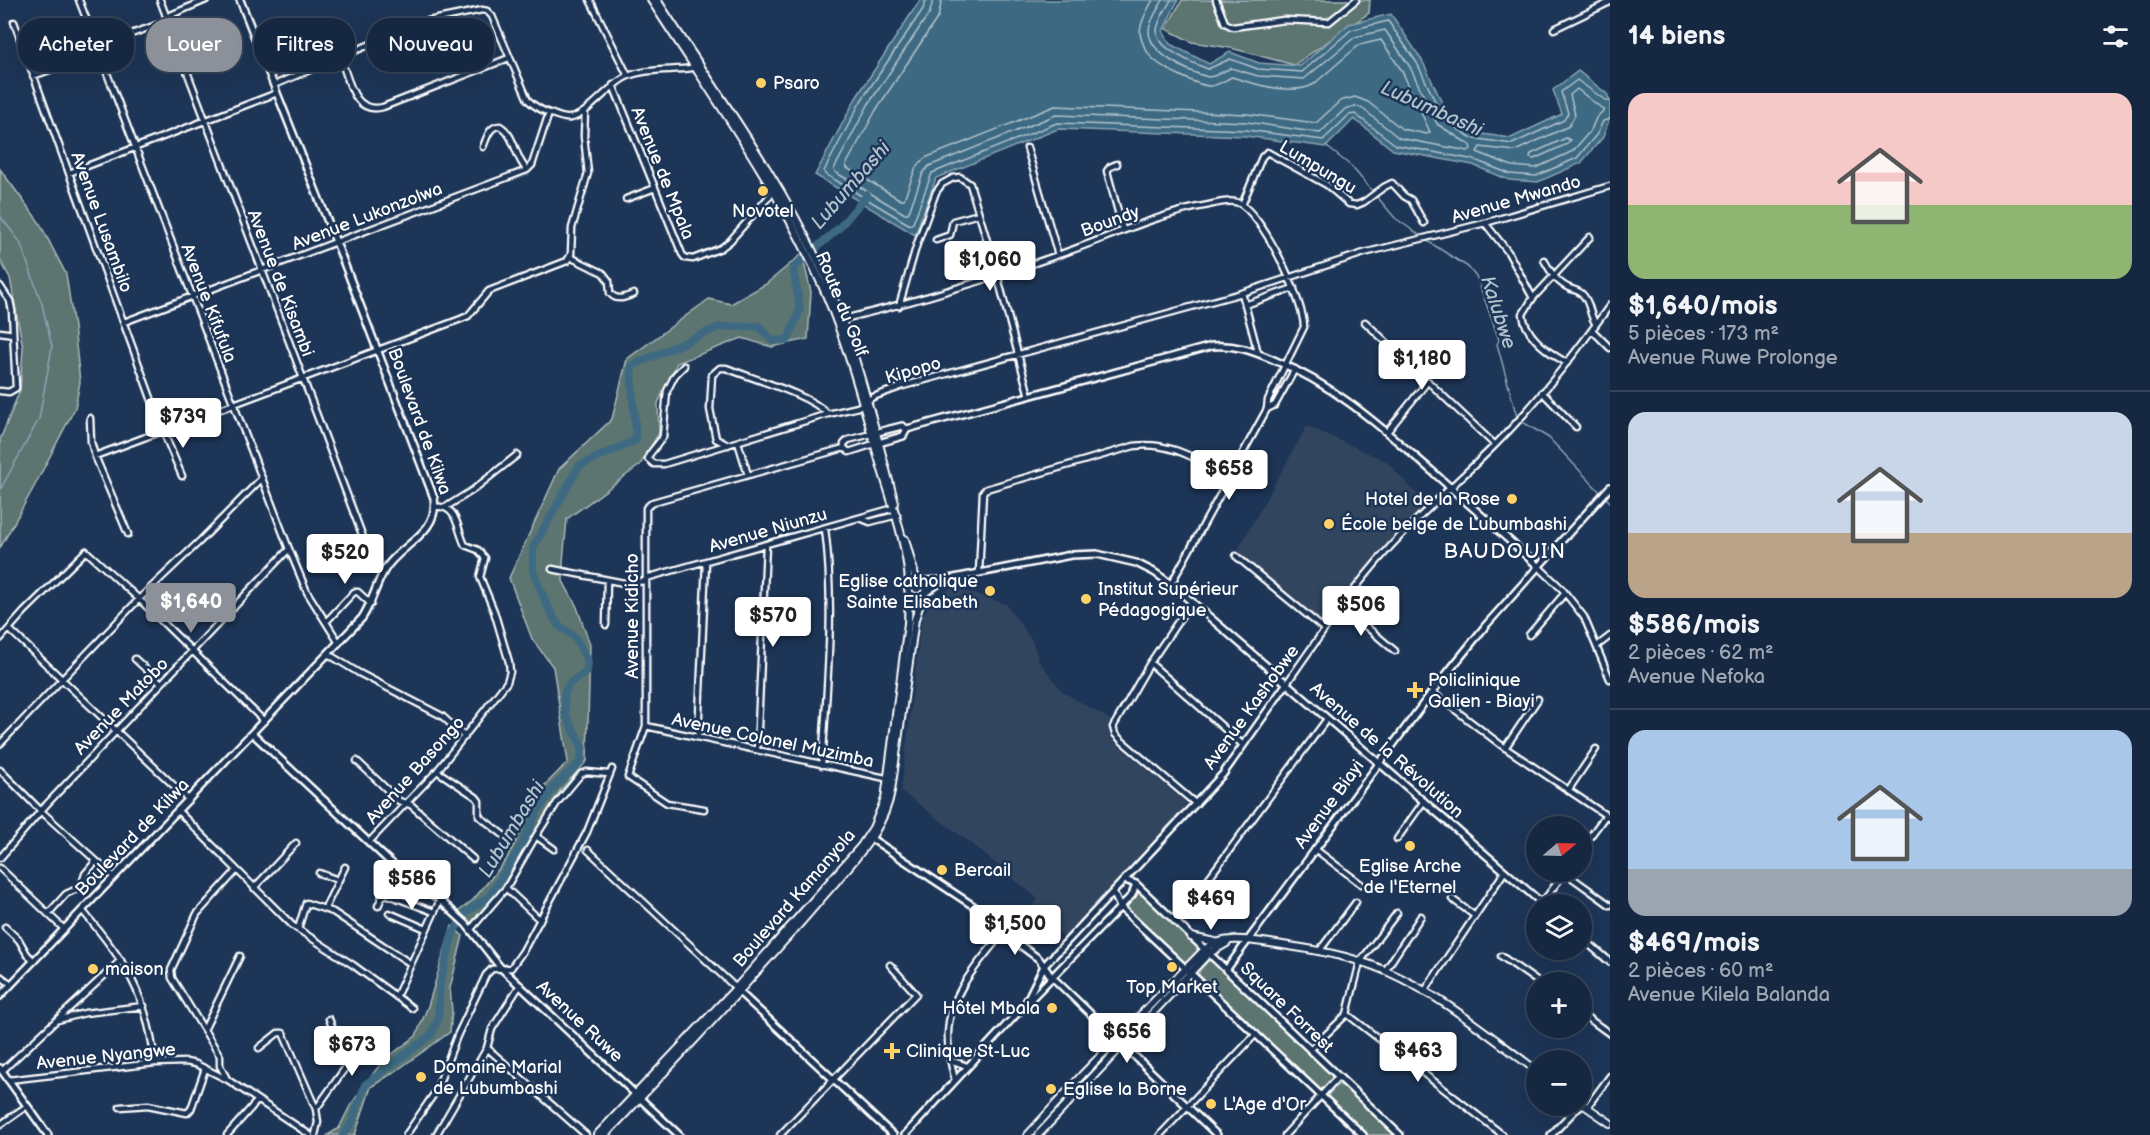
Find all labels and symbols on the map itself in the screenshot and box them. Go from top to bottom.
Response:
place label: Psaro [773,73,820,94]
marker: Psaro [754,76,768,90]
water label: Lubumbashi [1377,76,1487,143]
street label: Avenue de Mpala [626,104,699,243]
water label: Lubumbashi [806,136,896,234]
street label: Lumpungu [1275,136,1360,199]
street label: Avenue Lusambilo [66,149,137,295]
street label: Avenue Mwando [1449,171,1583,228]
street label: Avenue Lukonzolwa [289,178,445,255]
marker: Novotel [756,184,770,198]
place label: Novotel [732,201,794,222]
street label: Boundy [1078,201,1143,242]
street label: Avenue de Kisambi [243,207,318,359]
street label: Avenue Kifufula [176,241,241,366]
pin: $1,060 [941,241,1039,292]
street label: Route du Golf [811,248,872,360]
water label: Kalubwe [1475,273,1521,352]
pin: $1,180 [1373,340,1471,391]
street label: Boulevard de Kilwa [383,345,456,497]
street label: Kipopo [883,353,944,388]
pin: $739 [147,398,219,449]
pin: $658 [1193,450,1265,501]
place label: Hotel de la Rose [1365,489,1500,510]
marker: Hotel de la Rose [1505,492,1519,506]
street label: Avenue Niunzu [707,504,830,557]
place label: École belge de Lubumbashi [1341,512,1567,535]
marker: École belge de Lubumbashi [1322,517,1336,531]
pin: $520 [309,534,381,585]
district label: BAUDOUIN [1444,539,1566,564]
street label: Avenue Kidicho [622,553,643,679]
place label: Eglise catholique Sainte Elisabeth [838,571,978,613]
place label: Institut Supérieur Pédagogique [1098,579,1238,621]
pin: $1,640 [142,583,240,634]
marker: Eglise catholique Sainte Elisabeth [983,584,997,598]
pin: $506 [1325,586,1397,637]
marker: Institut Supérieur Pédagogique [1079,592,1093,606]
pin: $570 [737,597,809,648]
street label: Avenue Kashobwe [1199,641,1304,774]
street label: Avenue Matobo [70,654,173,759]
place label: Policlinique Galien - Biayi [1428,670,1535,712]
street label: Avenue de la Révolution [1306,678,1468,823]
marker: Policlinique Galien - Biayi [1406,681,1424,699]
street label: Avenue Colonel Muzimba [670,709,876,772]
street label: Avenue Basongo [361,712,469,829]
street label: Avenue Biayi [1290,756,1369,853]
street label: Boulevard de Kilwa [71,774,194,900]
water label: Lubumbashi [474,775,551,882]
north arrow [1526,816,1592,882]
street label: Boulevard Kamanyola [729,825,860,971]
marker: Eglise Arche de l'Eternel [1403,839,1417,853]
place label: Eglise Arche de l'Eternel [1359,856,1461,898]
pin: $586 [376,860,448,911]
place label: Bercail [954,860,1011,881]
marker: Bercail [935,863,949,877]
pin: $469 [1175,880,1247,931]
pin: $1,500 [966,905,1064,956]
street label: Square Forrest [1236,958,1338,1057]
place label: maison [105,959,164,980]
marker: Top Market [1165,960,1179,974]
marker: maison [86,962,100,976]
street label: Avenue Ruwe [532,976,628,1067]
place label: Top Market [1126,977,1218,998]
place label: Hôtel Mbala [942,998,1040,1019]
marker: Hôtel Mbala [1045,1001,1059,1015]
pin: $656 [1091,1013,1163,1064]
pin: $673 [316,1026,388,1077]
pin: $463 [1382,1032,1454,1083]
street label: Avenue Nyangwe [35,1039,177,1074]
place label: Clinique St-Luc [906,1041,1030,1062]
marker: Clinique St-Luc [883,1042,901,1060]
place label: Domaine Marial de Lubumbashi [433,1057,562,1099]
marker: Domaine Marial de Lubumbashi [414,1070,428,1084]
place label: Eglise la Borne [1063,1079,1187,1100]
marker: Eglise la Borne [1044,1082,1058,1096]
place label: L'Age d'Or [1223,1094,1307,1115]
marker: L'Age d'Or [1204,1097,1218,1111]

